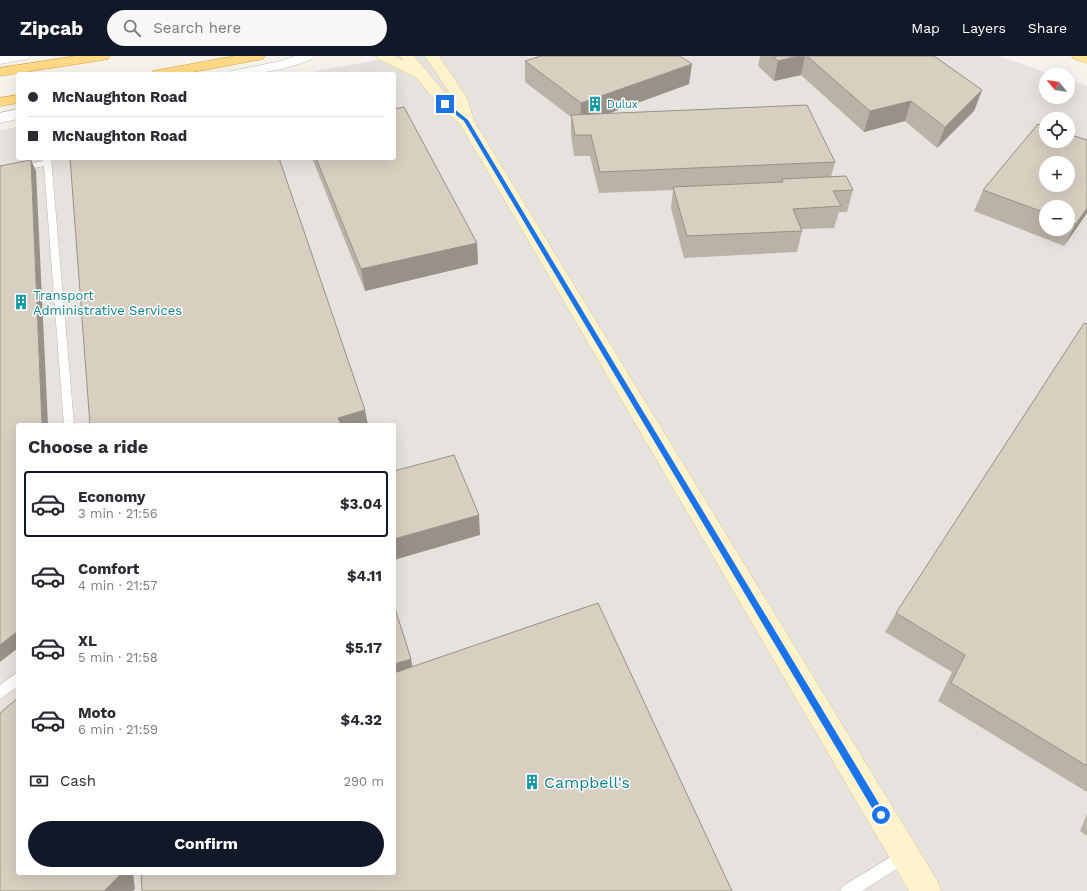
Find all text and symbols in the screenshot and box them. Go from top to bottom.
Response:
search box [107,10,387,46]
text: Zipcab [20,17,83,40]
icon: search [121,17,143,39]
text: Search here [153,19,241,37]
text: Map [911,20,940,36]
text: Layers [962,20,1006,36]
text: Share [1028,20,1067,36]
north arrow [1039,68,1075,104]
map controls [1039,68,1075,236]
text: McNaughton Road [52,88,187,106]
route end [436,95,454,113]
building icon: Dulux [586,95,604,113]
place label: Dulux [607,98,638,111]
button: locate [1039,112,1075,148]
text: McNaughton Road [52,127,187,145]
button: + [1039,156,1075,192]
button: − [1039,200,1075,236]
place label: Transport Administrative Services [33,288,182,318]
building icon: Transport Administrative Services [12,293,30,311]
text: Choose a ride [28,436,148,457]
icon: car [30,486,66,522]
text: Economy [78,488,145,506]
text: $3.04 [340,495,382,513]
text: 3 min · 21:56 [78,506,158,521]
icon: car [30,558,66,594]
text: Comfort [78,560,139,578]
text: $4.11 [347,567,382,585]
text: 4 min · 21:57 [78,578,157,593]
icon: car [30,630,66,666]
text: XL [78,632,97,650]
text: $5.17 [345,639,382,657]
text: 5 min · 21:58 [78,650,158,665]
icon: car [30,702,66,738]
text: Moto [78,704,116,722]
text: $4.32 [341,711,382,729]
text: 6 min · 21:59 [78,722,158,737]
icon: cash [28,770,50,792]
text: Cash [60,772,96,790]
building icon: Campbell's [523,773,541,791]
place label: Campbell's [544,773,630,792]
text: 290 m [343,774,384,789]
route start [872,806,890,824]
button: Confirm [28,821,384,867]

